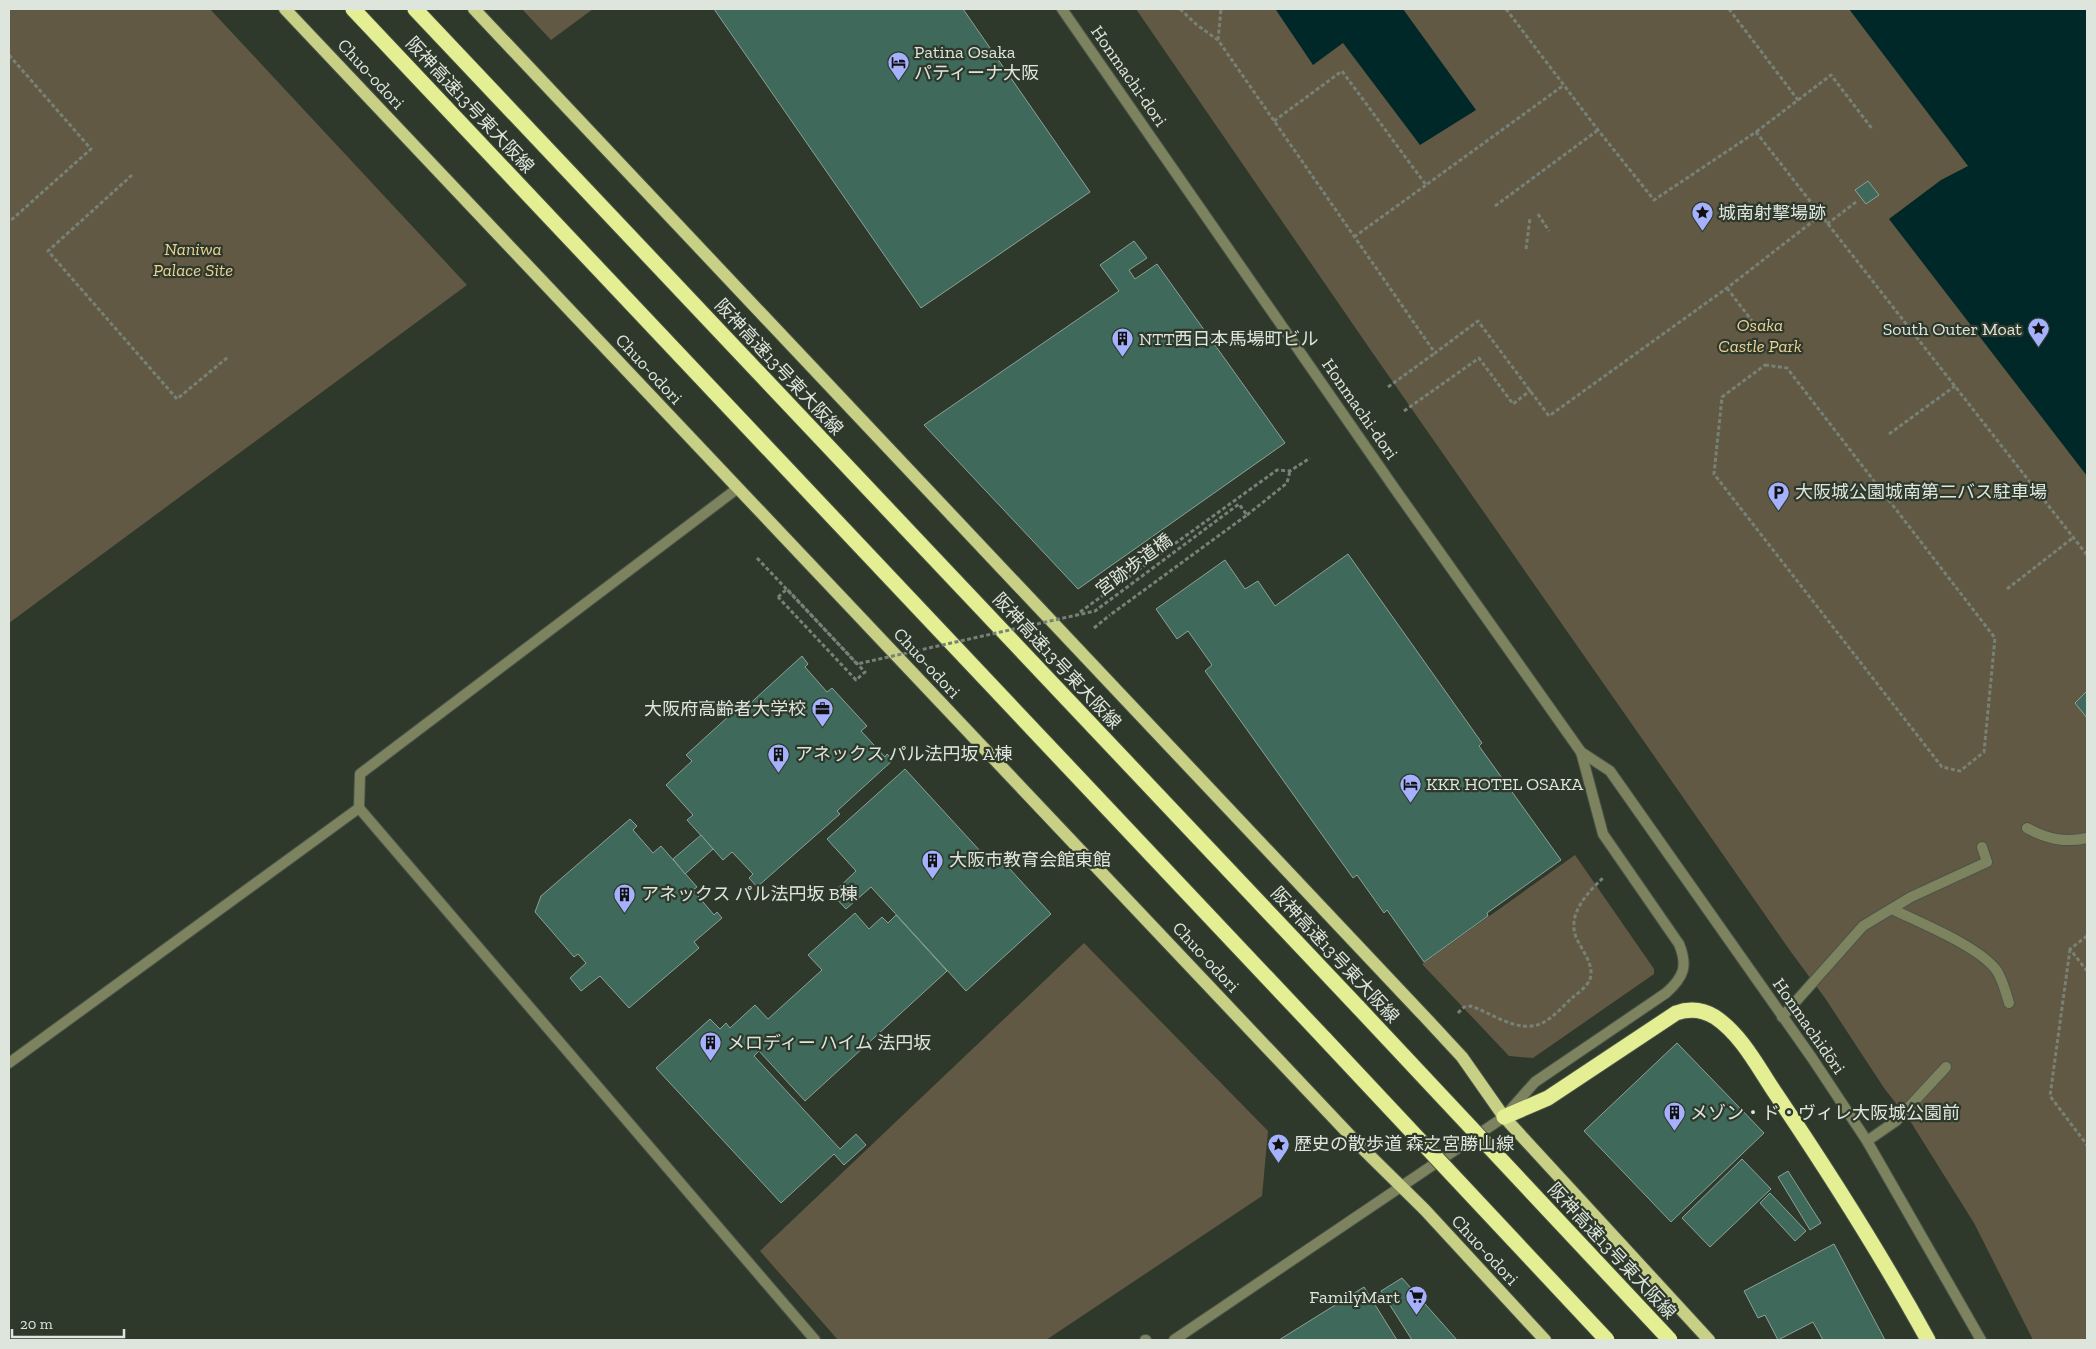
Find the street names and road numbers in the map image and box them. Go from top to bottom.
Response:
street label: Honmachi-dori [1086,21,1172,131]
street label: 阪神高速13号東大阪線 [401,33,539,177]
street label: Chuo-odori [333,34,409,114]
street label: 阪神高速13号東大阪線 [710,295,848,439]
street label: Chuo-odori [611,329,687,409]
street label: Honmachi-dori [1317,354,1403,464]
street label: 宮跡歩道橋 [1091,529,1177,601]
street label: 阪神高速13号東大阪線 [988,589,1126,733]
street label: Chuo-odori [889,623,965,703]
street label: 阪神高速13号東大阪線 [1266,883,1404,1027]
street label: Chuo-odori [1168,917,1244,997]
street label: Honmachidōri [1768,974,1850,1078]
street label: 阪神高速13号東大阪線 [1543,1179,1681,1323]
street label: Chuo-odori [1447,1210,1523,1290]

